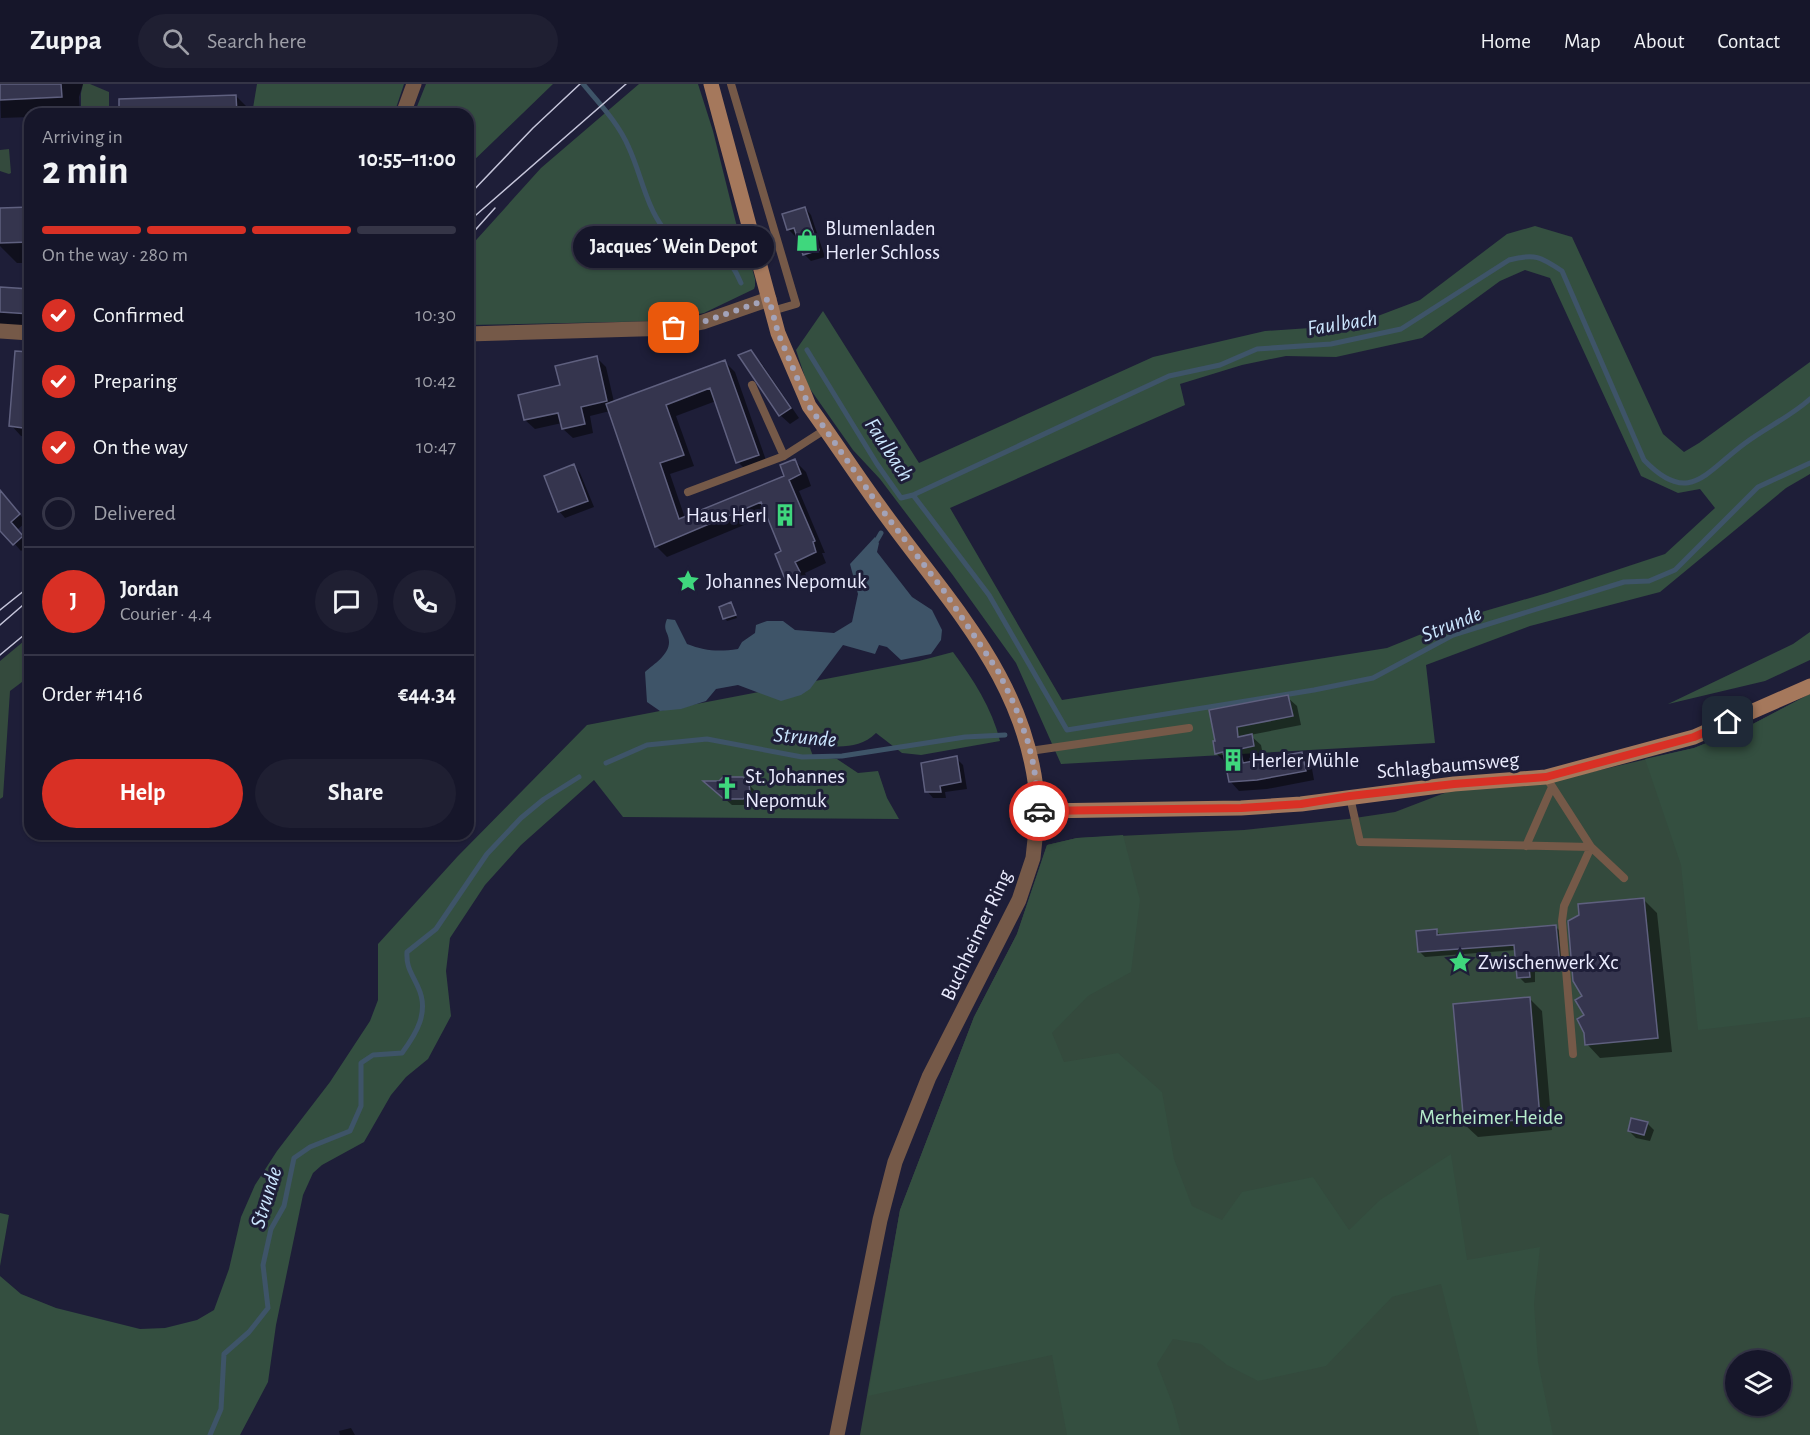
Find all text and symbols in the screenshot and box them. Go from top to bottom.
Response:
search box [138,14,558,68]
icon: search [159,25,192,58]
text: Zuppa [30,27,102,55]
text: Search here [207,30,307,52]
text: Home [1480,31,1531,52]
text: Map [1564,31,1601,52]
text: About [1634,31,1684,52]
text: Contact [1717,31,1780,52]
text: Arriving in [42,127,123,147]
text: 10:55–11:00 [359,148,456,170]
text: 2 min [42,152,129,191]
place label: Blumenladen Herler Schloss [825,218,940,263]
callout: Jacques´ Wein Depot [574,226,774,268]
shop icon: Blumenladen Herler Schloss [794,227,820,253]
text: Jacques´ Wein Depot [590,237,757,257]
text: On the way · 280 m [42,245,188,265]
icon: check [42,299,75,332]
pin [648,302,699,353]
text: Confirmed [93,304,184,326]
text: 10:30 [415,305,456,325]
water label: Faulbach [1305,307,1379,339]
icon: bag [657,311,690,344]
icon: check [42,365,75,398]
text: Preparing [93,370,177,392]
text: 10:42 [415,371,456,391]
water label: Faulbach [861,414,918,485]
icon: check [42,431,75,464]
text: On the way [93,436,188,458]
text: 10:47 [416,437,456,457]
text: Delivered [93,502,176,524]
building icon: Haus Herl [772,502,798,528]
place label: Haus Herl [686,505,767,526]
place icon: Johannes Nepomuk [675,568,701,594]
button: chat [315,570,378,633]
button: phone [393,570,456,633]
place label: Johannes Nepomuk [706,571,867,592]
text: Jordan [120,578,179,600]
text: J [70,590,77,612]
water label: Strunde [1418,602,1485,646]
text: Courier · 4.4 [120,604,212,624]
text: Order #1416 [42,683,143,705]
text: €44.34 [398,683,456,705]
pin [1702,696,1753,747]
icon: home [1711,705,1744,738]
water label: Strunde [773,723,837,751]
building icon: Herler Mühle [1220,747,1246,773]
street label: Schlagbaumsweg [1376,749,1521,782]
place label: Herler Mühle [1251,750,1359,771]
button: Help [42,759,243,828]
button: Share [255,759,456,828]
place label: St. Johannes Nepomuk [745,766,845,811]
church icon: St. Johannes Nepomuk [714,775,740,801]
courier [1009,781,1069,841]
icon: car [1023,795,1056,828]
street label: Buchheimer Ring [937,866,1016,1004]
place icon: Zwischenwerk Xc [1447,949,1473,975]
place label: Zwischenwerk Xc [1478,952,1618,973]
park label: Merheimer Heide [1419,1107,1563,1128]
water label: Strunde [246,1164,286,1231]
map controls [1725,1350,1791,1416]
button: layers [1725,1350,1791,1416]

